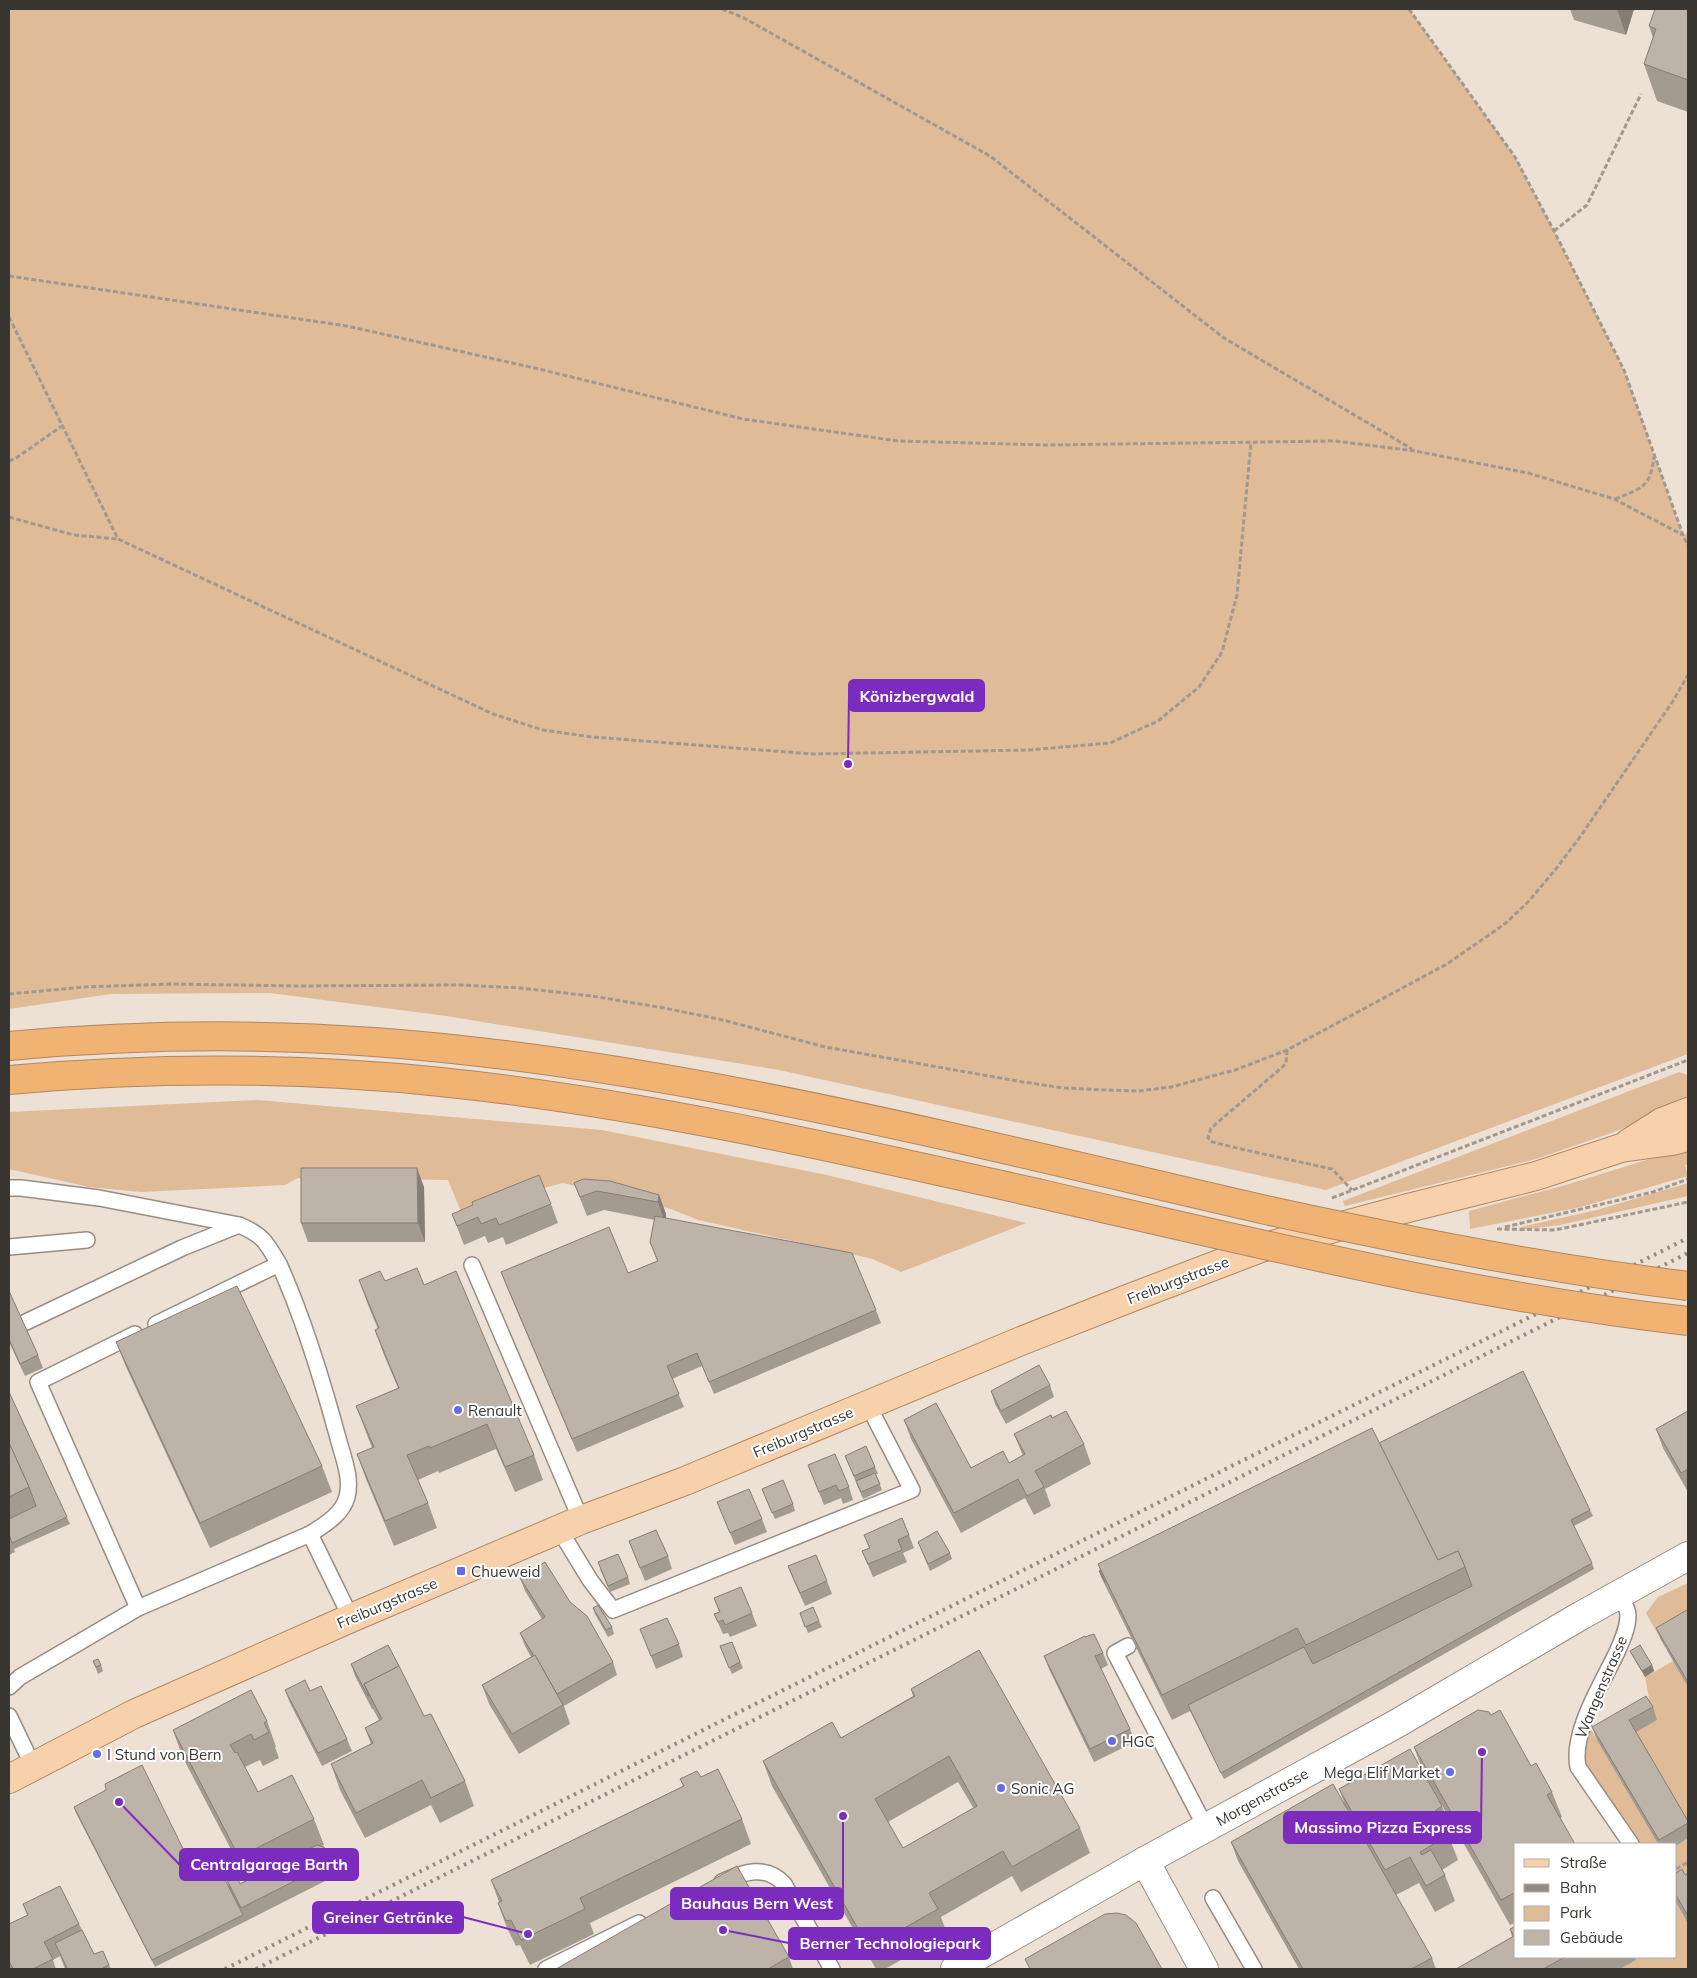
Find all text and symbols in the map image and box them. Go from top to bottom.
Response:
callout: Könizbergwald [849,680,984,711]
text: Könizbergwald [860,686,974,706]
street label: Freiburgstrasse [1124,1252,1232,1308]
place label: Renault [468,1401,522,1420]
street label: Freiburgstrasse [750,1402,856,1462]
marker: Renault [452,1404,464,1416]
place label: Chueweid [471,1562,540,1581]
marker: Chueweid [455,1565,467,1577]
street label: Freiburgstrasse [334,1573,440,1633]
street label: Wangenstrasse [1571,1633,1631,1741]
place label: HGC [1122,1732,1155,1751]
marker: HGC [1106,1735,1118,1747]
place label: I Stund von Bern [107,1745,221,1764]
marker: I Stund von Bern [91,1748,103,1760]
place label: Mega Elif Market [1324,1763,1440,1782]
street label: Morgenstrasse [1212,1764,1312,1830]
marker: Mega Elif Market [1444,1766,1456,1778]
place label: Sonic AG [1011,1779,1074,1798]
marker: Sonic AG [995,1782,1007,1794]
callout: Massimo Pizza Express [1284,1812,1481,1843]
text: Massimo Pizza Express [1294,1817,1472,1837]
legend [1514,1843,1677,1958]
callout: Centralgarage Barth [180,1849,358,1880]
text: Straße [1560,1853,1607,1872]
text: Centralgarage Barth [190,1854,348,1874]
text: Bahn [1560,1878,1597,1897]
callout: Bauhaus Bern West [671,1888,843,1919]
text: Bauhaus Bern West [681,1893,833,1913]
callout: Greiner Getränke [313,1902,463,1933]
text: Park [1560,1903,1592,1922]
text: Greiner Getränke [323,1907,453,1927]
callout: Berner Technologiepark [789,1928,990,1959]
text: Gebäude [1560,1928,1623,1947]
text: Berner Technologiepark [800,1933,982,1953]

